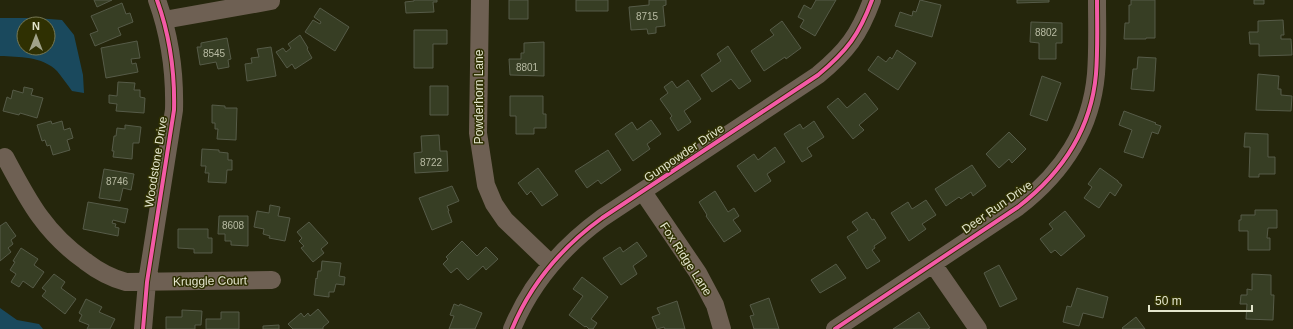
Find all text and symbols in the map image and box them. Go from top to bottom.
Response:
house number: 8715 [636,11,659,22]
north arrow [16,16,56,56]
text: N [32,20,40,32]
house number: 8802 [1035,27,1058,38]
house number: 8545 [203,48,226,59]
street label: Powderhorn Lane [472,49,486,144]
house number: 8801 [516,62,539,73]
street label: Woodstone Drive [142,115,170,208]
street label: Gunpowder Drive [641,121,727,185]
house number: 8722 [420,157,443,168]
house number: 8746 [106,176,129,187]
street label: Deer Run Drive [959,177,1035,236]
house number: 8608 [222,220,245,231]
street label: Fox Ridge Lane [657,220,715,299]
street label: Kruggle Court [173,273,248,289]
scale bar [1149,287,1252,313]
text: 50 m [1155,294,1182,308]

